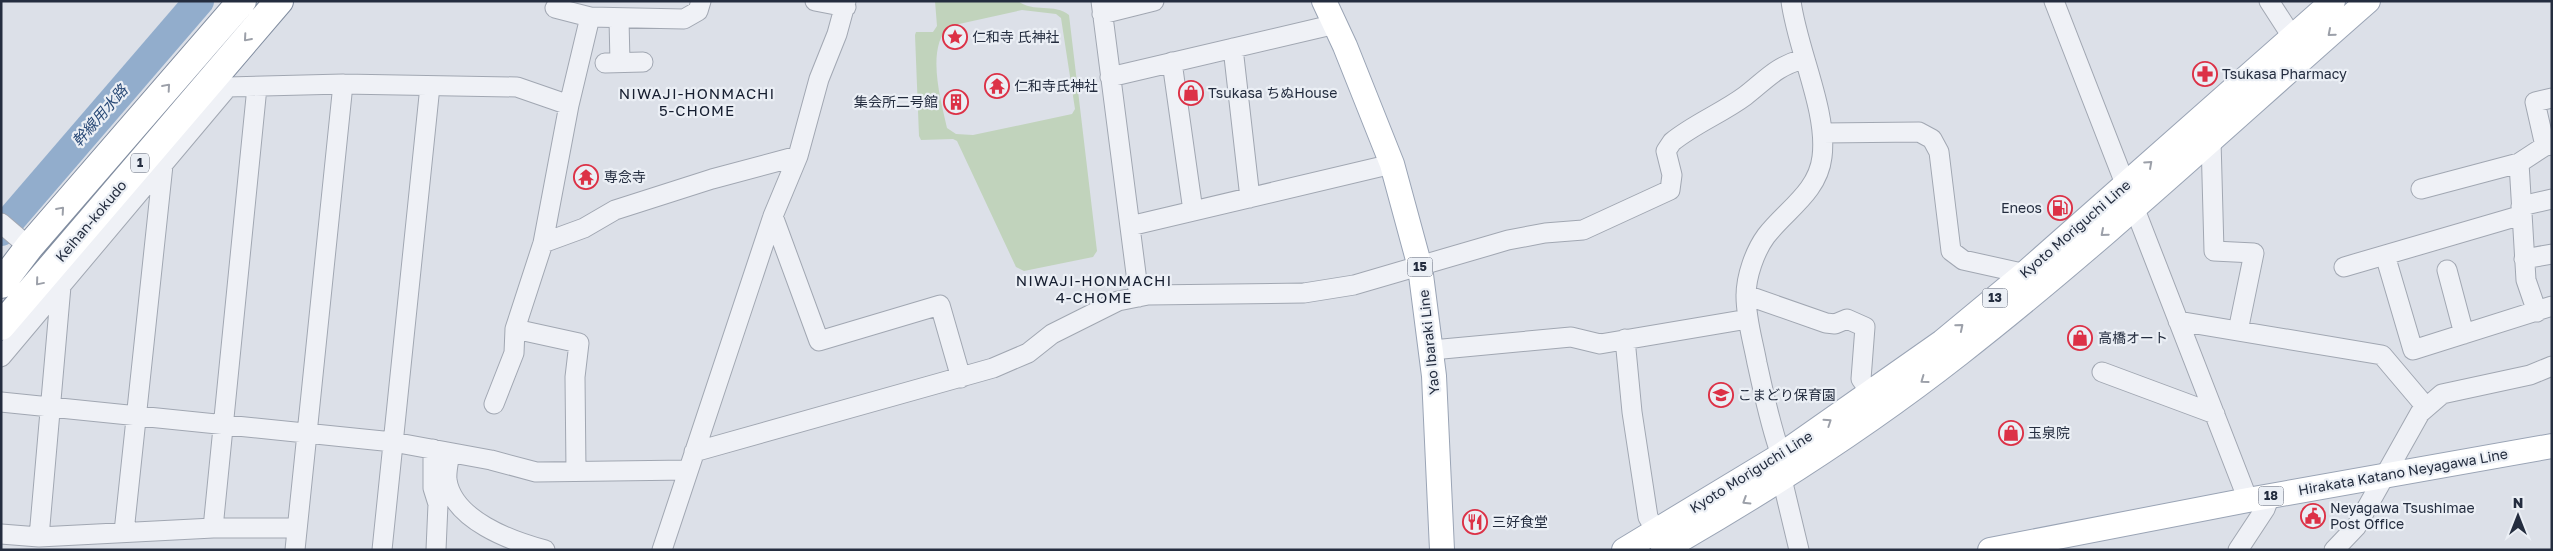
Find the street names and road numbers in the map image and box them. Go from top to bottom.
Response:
road number: 1 [131,154,149,172]
street label: Keihan-kokudo [52,176,130,265]
street label: Kyoto Moriguchi Line [2016,176,2134,281]
road number: 15 [1408,258,1432,276]
road number: 13 [1982,288,2008,308]
street label: Yao Ibaraki Line [1415,289,1442,395]
street label: Kyoto Moriguchi Line [1686,427,1815,516]
street label: Hirakata Katano Neyagawa Line [2297,445,2509,498]
road number: 18 [2258,486,2284,506]

